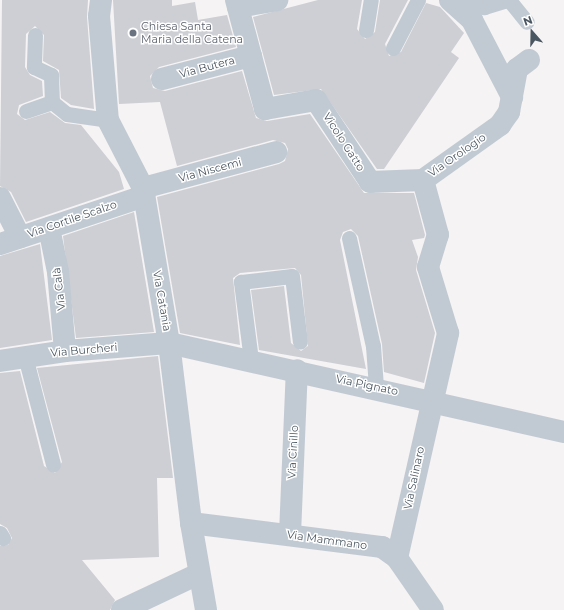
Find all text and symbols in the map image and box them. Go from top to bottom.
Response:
north arrow [512,12,552,52]
text: N [521,13,534,29]
place label: Chiesa Santa Maria della Catena [141,20,243,46]
marker: Chiesa Santa Maria della Catena [128,28,138,38]
street label: Via Butera [178,53,236,81]
street label: Vicolo Gatto [320,110,368,174]
street label: Via Orologio [426,130,488,180]
street label: Via Niscemi [177,155,243,185]
street label: Via Cortile Scalzo [26,198,118,240]
street label: Via Calà [50,267,68,311]
street label: Via Catania [150,270,174,332]
street label: Via Burcheri [50,340,118,360]
street label: Via Pignato [335,372,399,398]
street label: Via Cinillo [285,425,301,479]
street label: Via Salinaro [401,445,427,511]
street label: Via Mammano [286,528,368,552]

